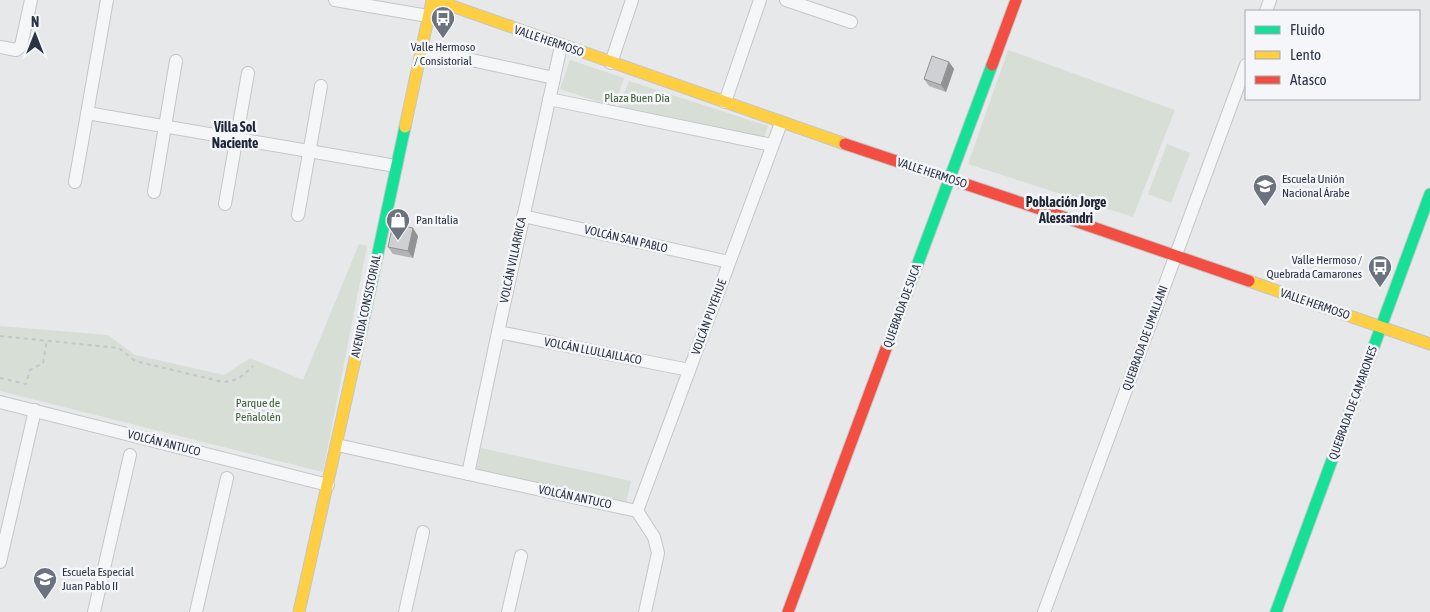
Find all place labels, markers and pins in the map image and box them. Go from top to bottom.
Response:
bus stop icon: Valle Hermoso / Consistorial [430,5,456,39]
place label: Valle Hermoso / Consistorial [411,40,476,68]
place label: Escuela Unión Nacional Árabe [1282,172,1350,200]
school or university icon: Escuela Unión Nacional Árabe [1252,173,1278,207]
shop icon: Pan Italia [385,207,411,241]
place label: Pan Italia [416,213,458,227]
place label: Valle Hermoso / Quebrada Camarones [1266,253,1362,281]
bus stop icon: Valle Hermoso / Quebrada Camarones [1367,254,1393,288]
place label: Escuela Especial Juan Pablo II [62,565,135,593]
school or university icon: Escuela Especial Juan Pablo II [32,566,58,600]

